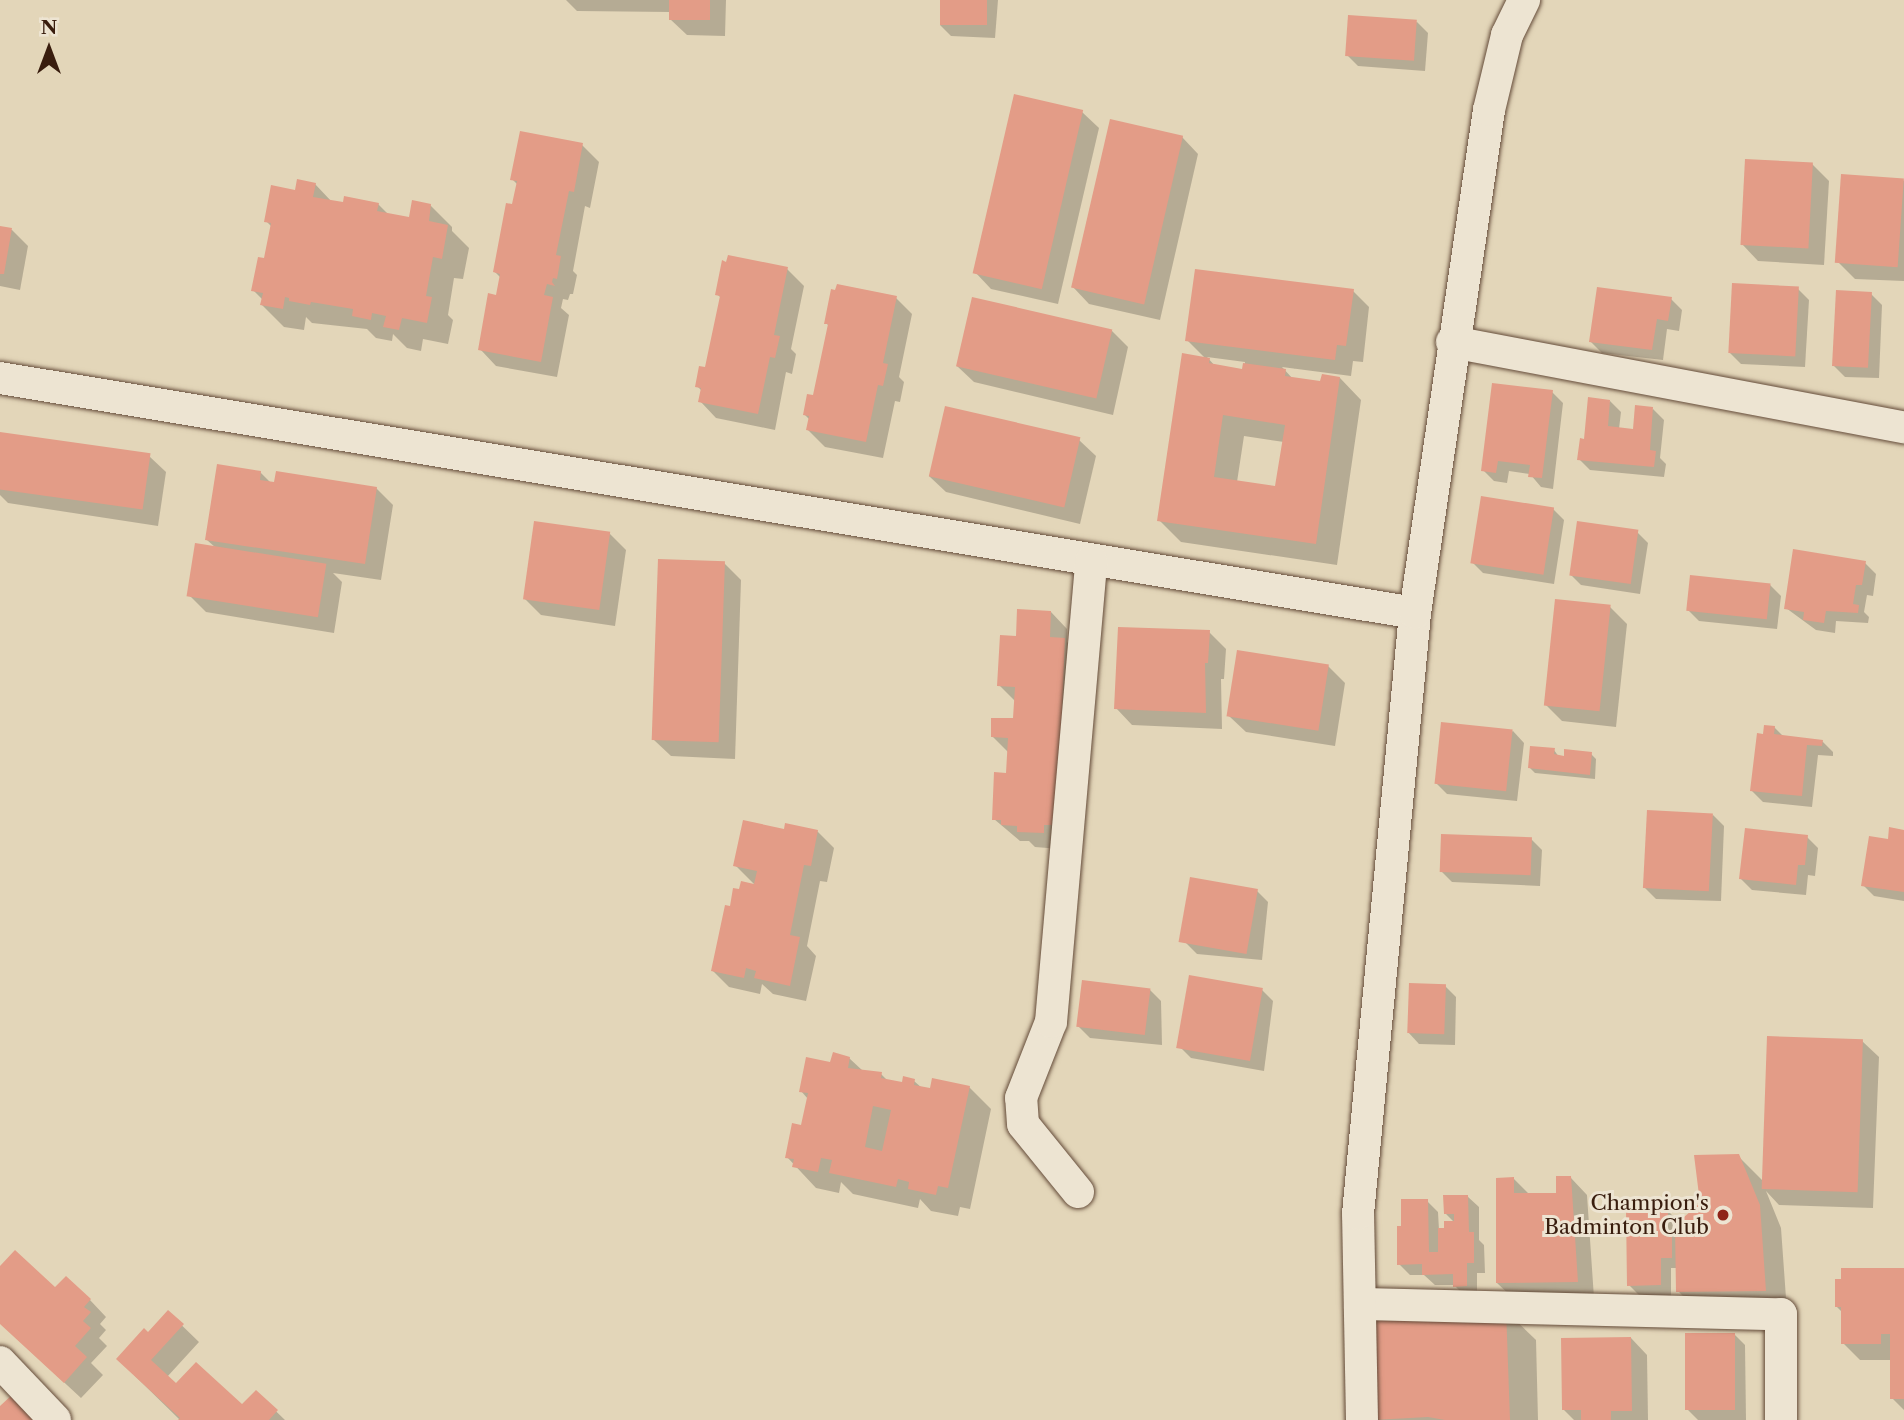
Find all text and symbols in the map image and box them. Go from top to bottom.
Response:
north arrow [14,14,84,84]
text: N [41,16,57,39]
place label: Champion's Badminton Club [1544,1190,1709,1240]
marker: Champion's Badminton Club [1715,1207,1731,1223]

